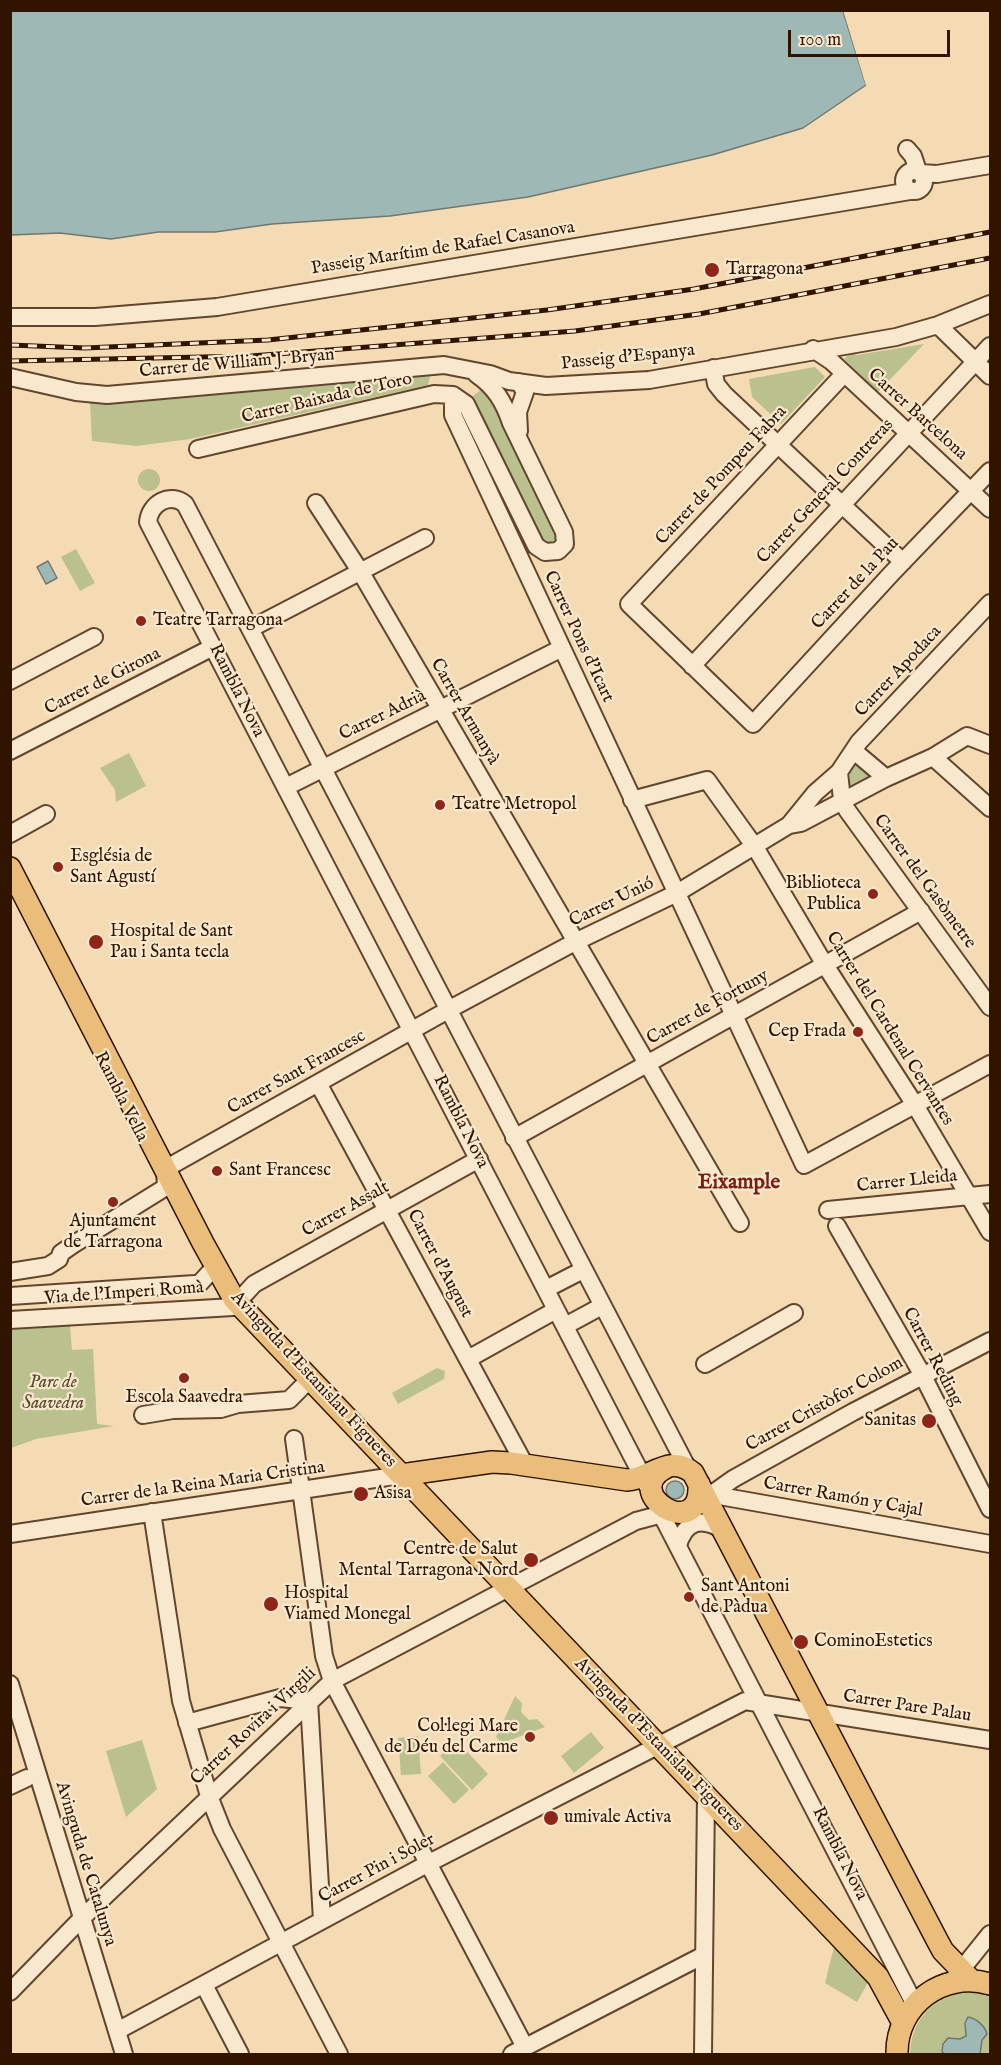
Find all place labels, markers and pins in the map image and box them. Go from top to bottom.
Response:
place label: Tarragona [726,259,803,281]
marker: Tarragona [703,261,721,279]
place label: Teatre Tarragona [153,610,283,632]
marker: Teatre Tarragona [134,614,148,628]
place label: Teatre Metropol [452,794,576,816]
marker: Teatre Metropol [433,798,447,812]
place label: Església de Sant Agustí [70,846,155,888]
marker: Església de Sant Agustí [51,860,65,874]
place label: Biblioteca Publica [786,873,861,916]
marker: Biblioteca Publica [866,887,880,901]
place label: Hospital de Sant Pau i Santa tecla [110,921,233,964]
marker: Hospital de Sant Pau i Santa tecla [87,933,105,951]
place label: Cep Frada [768,1021,846,1043]
marker: Cep Frada [851,1025,865,1039]
place label: Sant Francesc [229,1160,331,1182]
marker: Sant Francesc [210,1164,224,1178]
marker: Ajuntament de Tarragona [106,1195,120,1209]
place label: Ajuntament de Tarragona [63,1211,163,1254]
marker: Escola Saavedra [177,1371,191,1385]
place label: Escola Saavedra [125,1387,243,1409]
place label: Sanitas [864,1410,916,1432]
marker: Sanitas [920,1412,938,1430]
place label: Asisa [374,1483,411,1505]
marker: Asisa [352,1485,370,1503]
place label: Centre de Salut Mental Tarragona Nord [339,1539,518,1582]
marker: Centre de Salut Mental Tarragona Nord [522,1551,540,1569]
place label: Sant Antoni de Pàdua [701,1576,790,1618]
place label: Hospital Viamed Monegal [284,1583,411,1626]
marker: Sant Antoni de Pàdua [682,1590,696,1604]
marker: Hospital Viamed Monegal [262,1595,280,1613]
place label: CominoEstetics [814,1631,933,1653]
marker: CominoEstetics [792,1633,810,1651]
place label: Col·legi Mare de Déu del Carme [384,1716,518,1758]
marker: Col·legi Mare de Déu del Carme [523,1730,537,1744]
place label: umivale Activa [564,1807,671,1829]
marker: umivale Activa [542,1809,560,1827]

